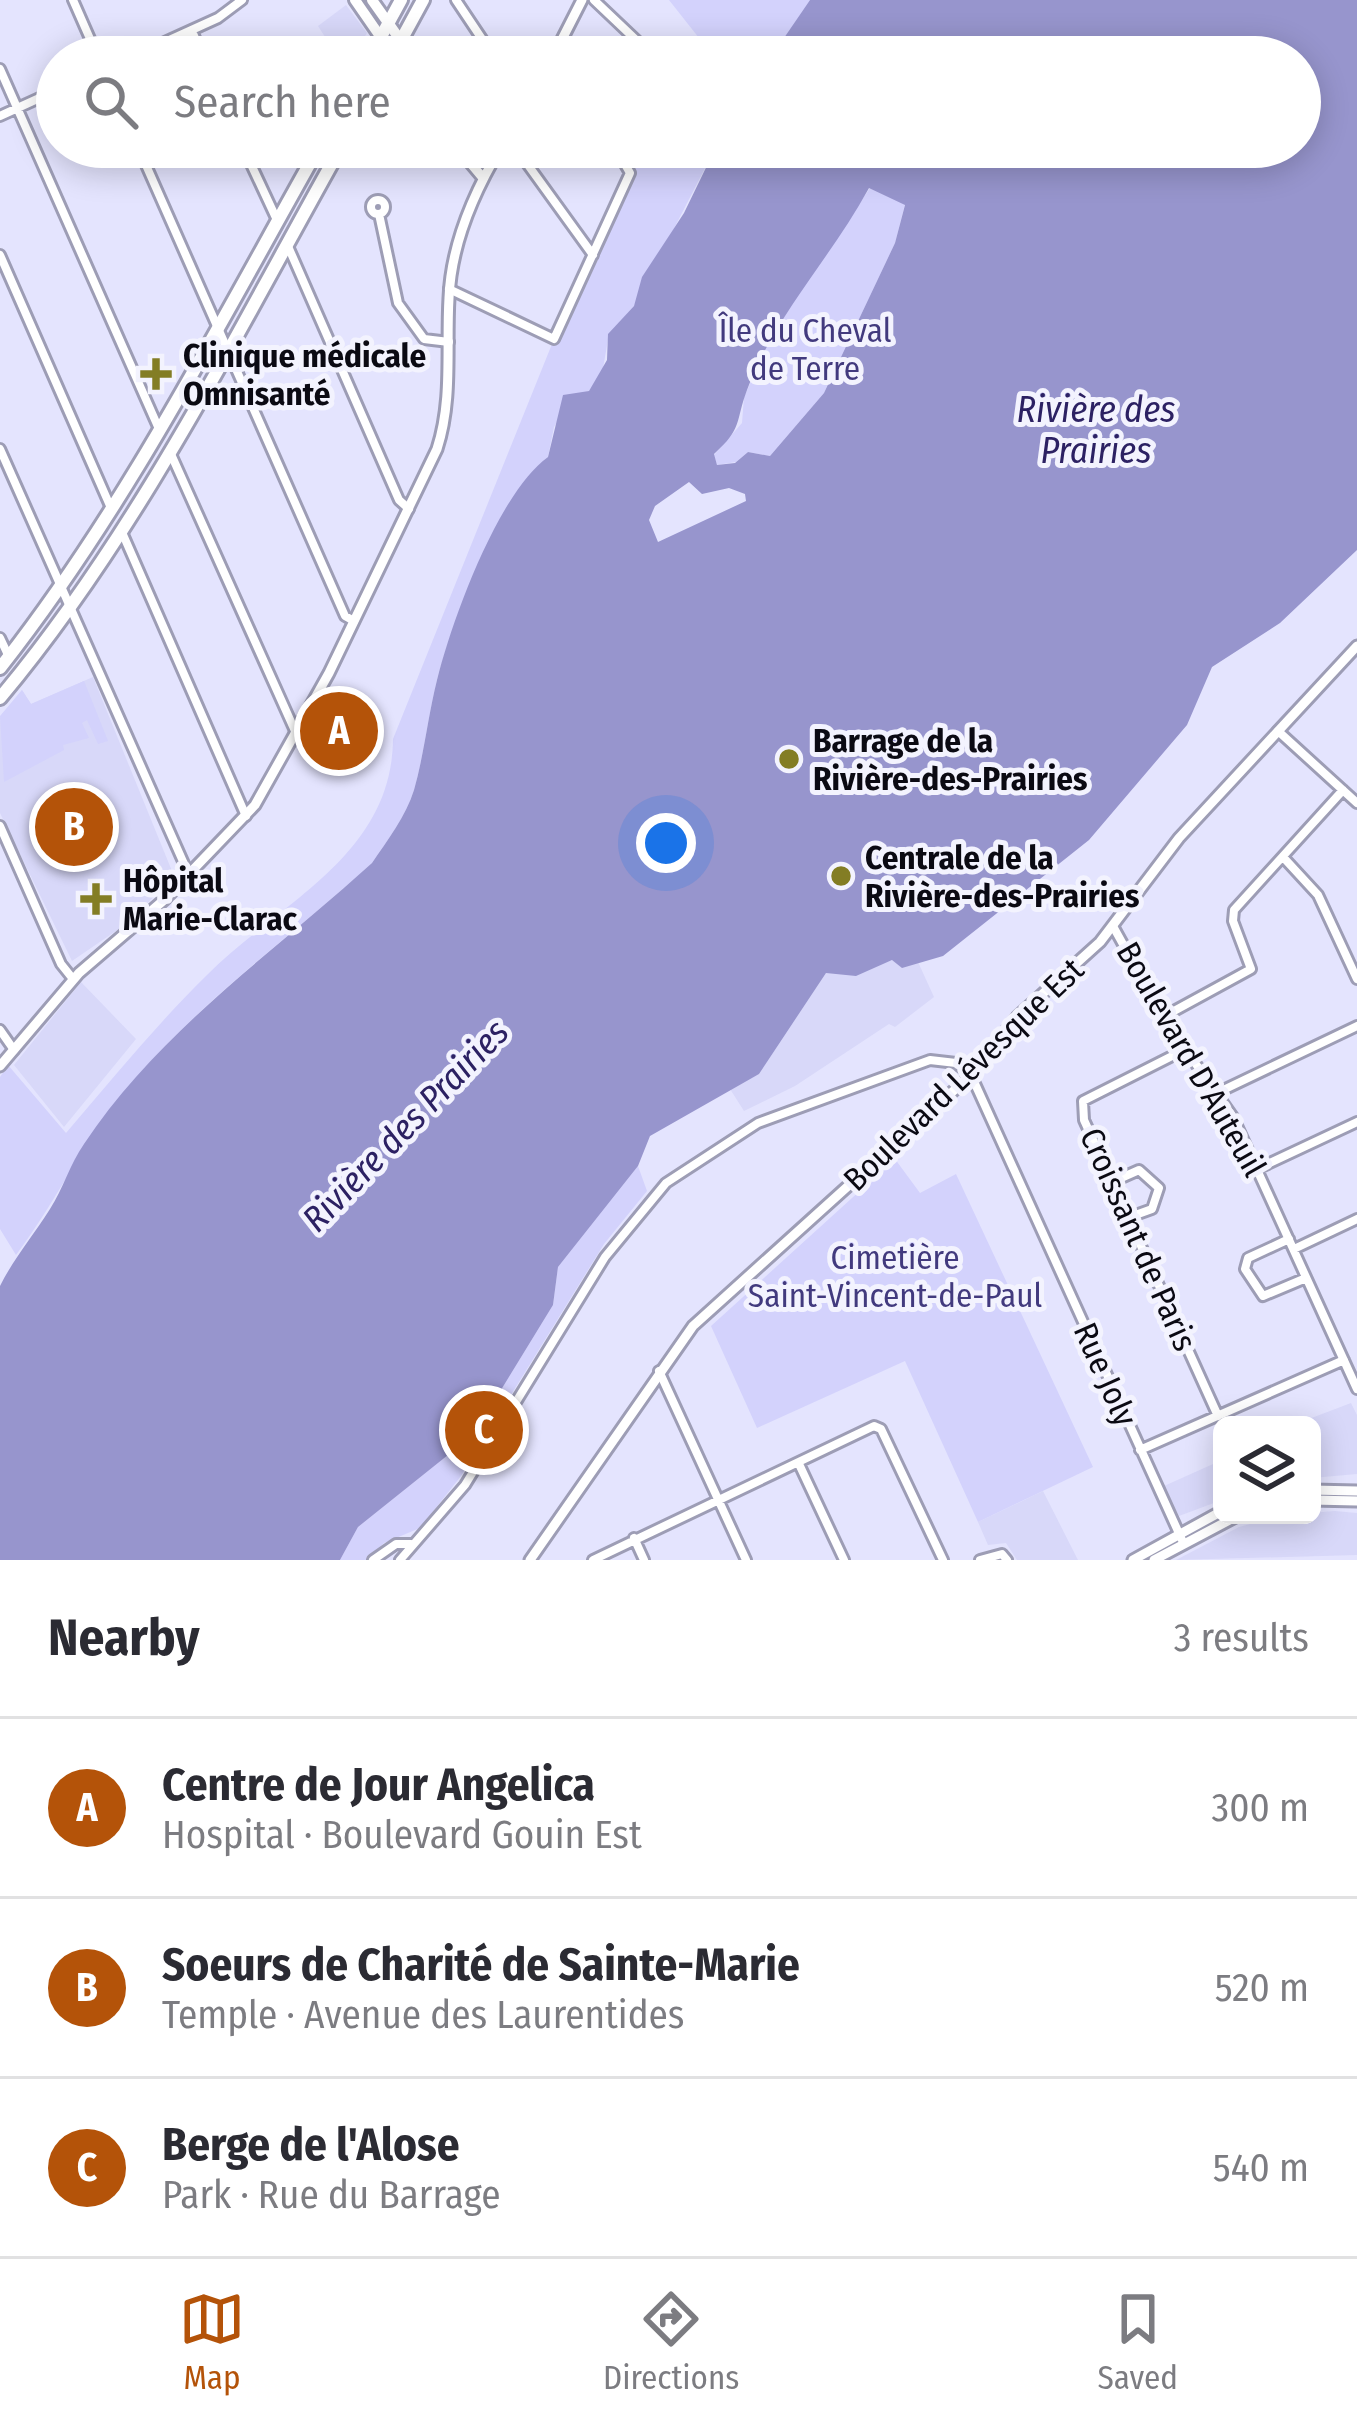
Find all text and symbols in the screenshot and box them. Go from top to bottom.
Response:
search box [36,36,1321,168]
icon: search [78,69,144,135]
text: Search here [174,75,391,129]
park label: Île du Cheval de Terre [718,311,892,389]
place label: Clinique médicale Omnisanté [183,336,426,414]
marker: Clinique médicale Omnisanté [140,358,172,390]
water label: Rivière des Prairies [1017,388,1175,473]
pin: A [300,686,378,776]
place label: Barrage de la Rivière-des-Prairies [813,721,1088,799]
marker: Barrage de la Rivière-des-Prairies [776,746,802,772]
pin: B [35,782,113,872]
your location [636,813,696,873]
place label: Centrale de la Rivière-des-Prairies [865,838,1140,916]
place label: Hôpital Marie-Clarac [123,861,298,939]
marker: Centrale de la Rivière-des-Prairies [828,863,854,889]
marker: Hôpital Marie-Clarac [80,883,112,915]
street label: Boulevard D'Auteuil [1108,935,1275,1184]
street label: Boulevard Lévesque Est [835,950,1092,1200]
water label: Rivière des Prairies [293,1010,518,1241]
street label: Croissant de Paris [1071,1122,1205,1357]
park label: Cimetière Saint-Vincent-de-Paul [748,1238,1042,1316]
street label: Rue Joly [1065,1317,1146,1432]
pin: C [445,1385,523,1475]
map controls [1213,1416,1321,1524]
button: layers [1213,1416,1321,1524]
text: Nearby [48,1607,200,1669]
text: 3 results [1174,1615,1309,1661]
text: Centre de Jour Angelica [162,1758,595,1812]
text: A [76,1785,98,1831]
text: 300 m [1212,1785,1309,1831]
text: Hospital · Boulevard Gouin Est [162,1812,642,1858]
text: Soeurs de Charité de Sainte-Marie [162,1938,800,1992]
text: B [76,1965,98,2011]
text: 520 m [1215,1965,1309,2011]
text: Temple · Avenue des Laurentides [162,1992,684,2038]
text: Berge de l'Alose [162,2118,460,2172]
text: C [77,2145,97,2191]
text: 540 m [1213,2145,1309,2191]
text: Park · Rue du Barrage [162,2172,501,2218]
tab: Map [179,2286,245,2398]
tab: Directions [603,2286,739,2398]
tab: Saved [1097,2286,1178,2398]

